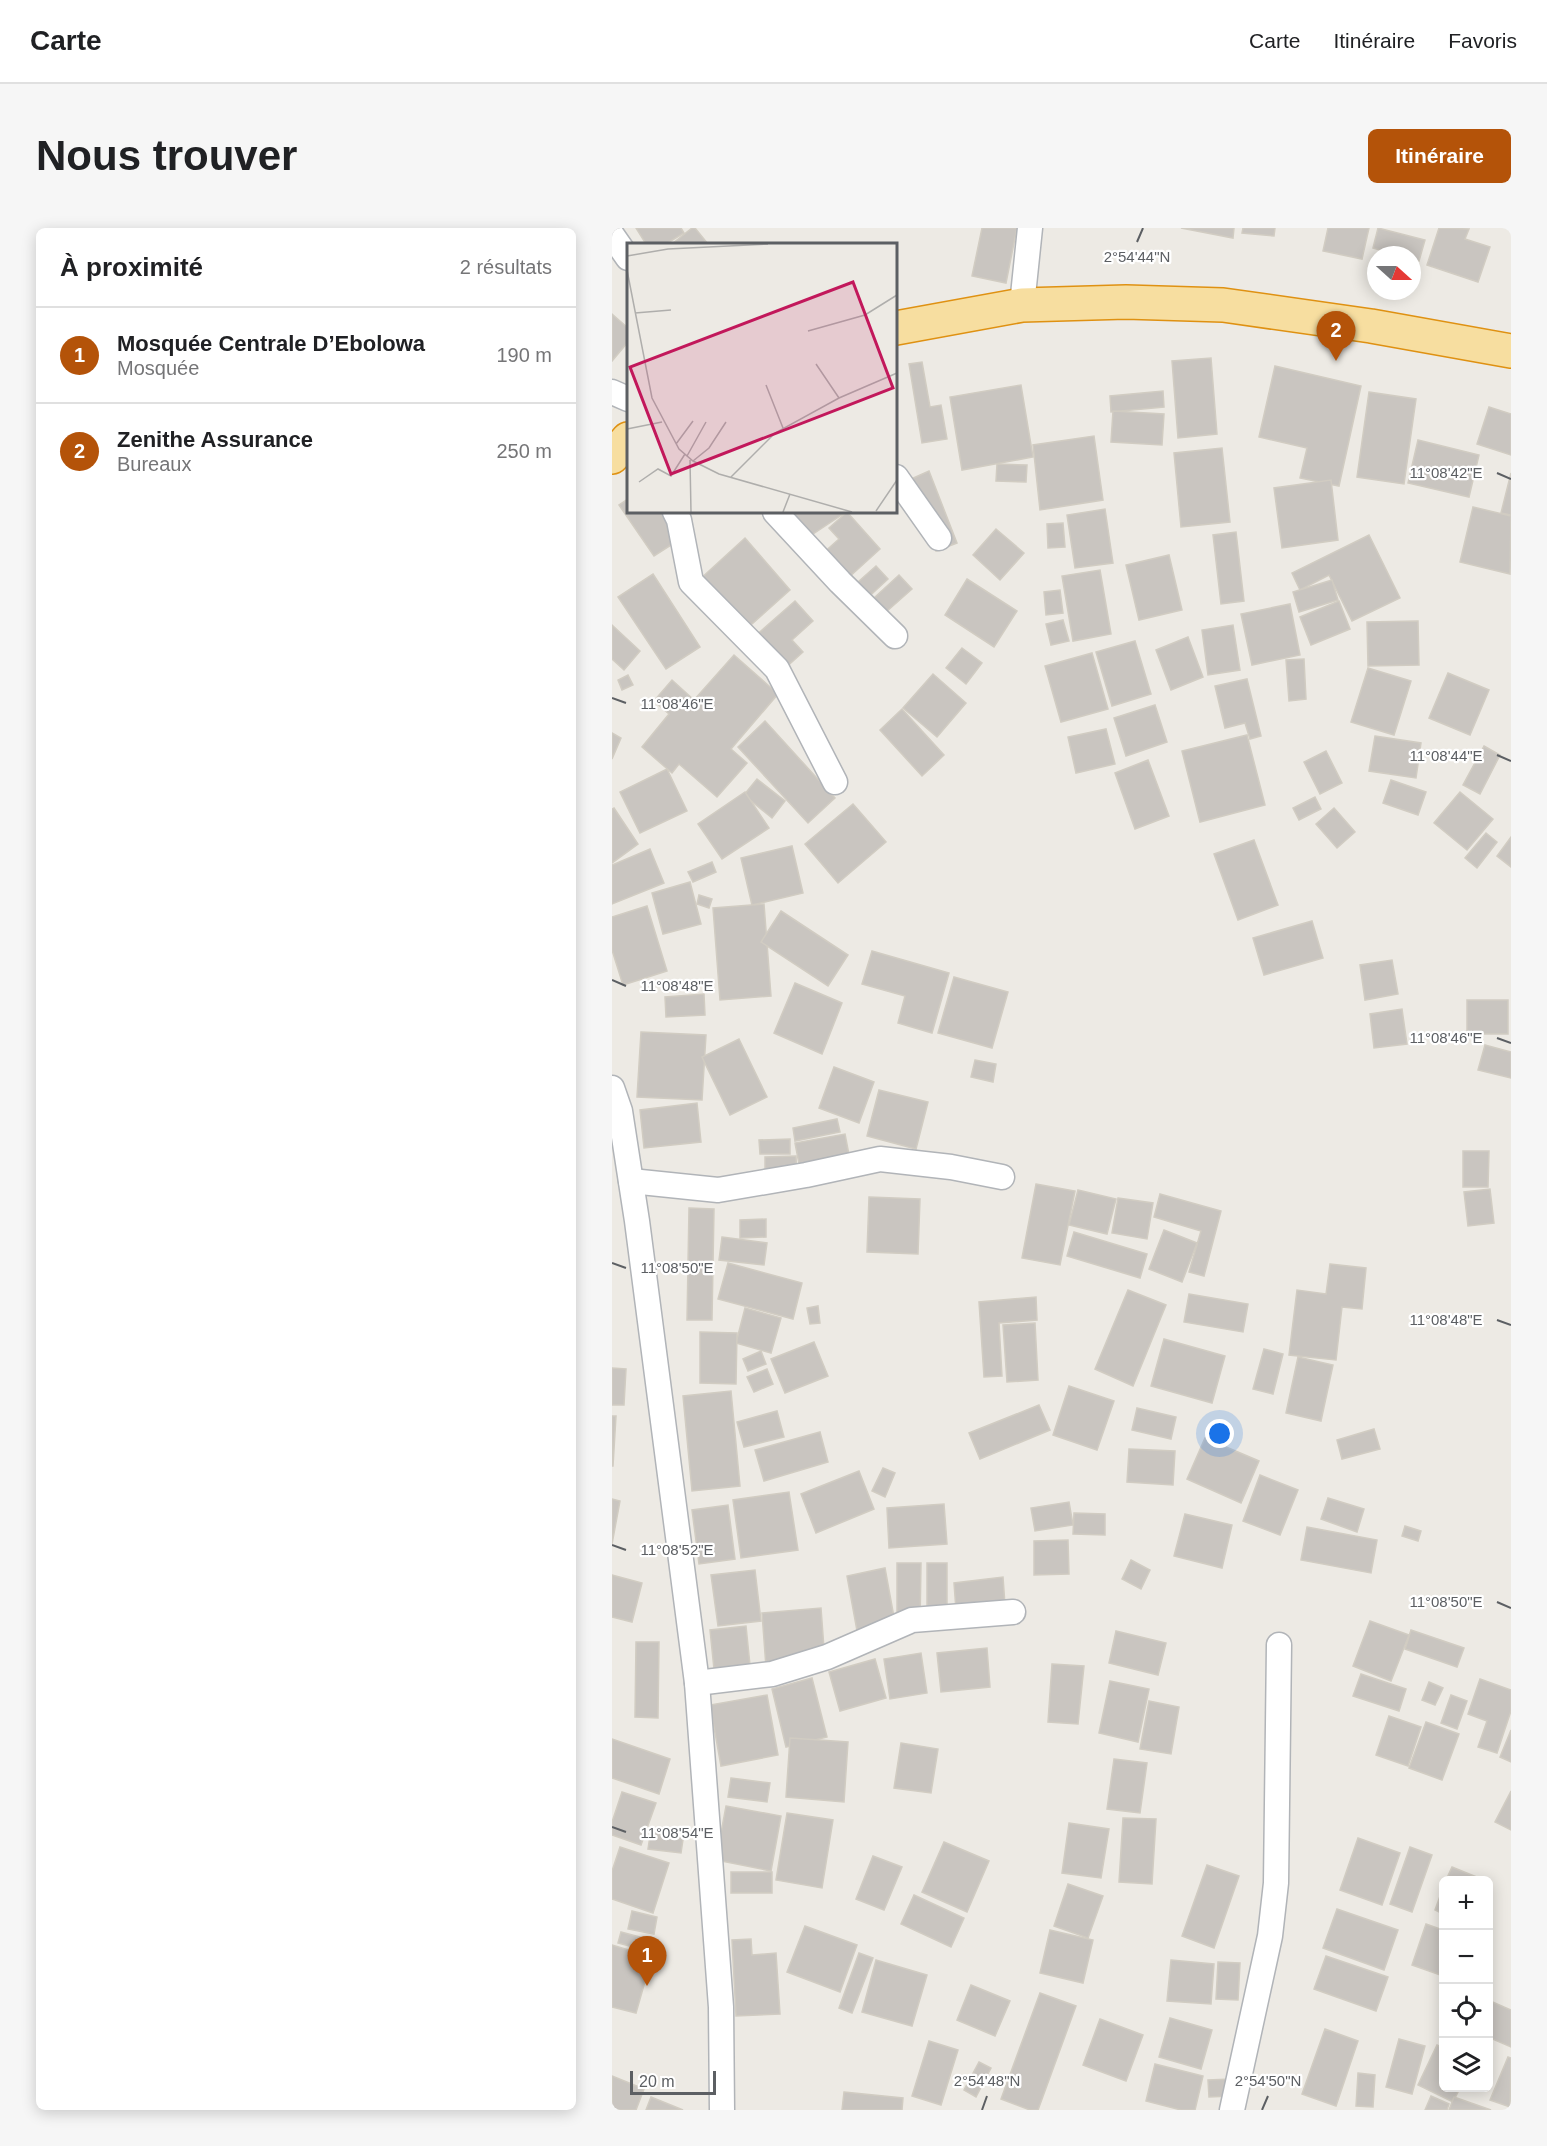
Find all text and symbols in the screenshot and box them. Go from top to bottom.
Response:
text: Carte [30,25,102,56]
text: Carte [1249,29,1300,52]
text: Itinéraire [1333,29,1415,52]
text: Favoris [1448,29,1517,52]
button: Itinéraire [1368,129,1511,183]
text: Nous trouver [36,132,297,179]
inset map [627,243,897,513]
north arrow [1367,246,1421,300]
text: 2°54'44"N [1104,248,1170,265]
text: À proximité [60,252,203,282]
text: 2 résultats [460,256,552,278]
pin: 2 [1316,312,1356,361]
text: Mosquée Centrale D’Ebolowa [117,331,425,356]
text: 1 [74,344,85,366]
text: 190 m [496,344,552,366]
text: Mosquée [117,357,199,379]
text: Zenithe Assurance [117,427,313,452]
text: 2 [74,440,85,462]
text: 250 m [496,440,552,462]
text: Bureaux [117,453,192,475]
text: 11°08'42"E [1409,464,1483,481]
text: 11°08'46"E [640,695,714,712]
text: 11°08'44"E [1409,747,1483,764]
text: 11°08'48"E [640,977,714,994]
text: 11°08'46"E [1409,1029,1483,1046]
text: 11°08'50"E [640,1259,714,1276]
text: 11°08'48"E [1409,1311,1483,1328]
your location [1205,1419,1234,1448]
text: 11°08'52"E [640,1541,714,1558]
text: 11°08'50"E [1409,1593,1483,1610]
text: 11°08'54"E [640,1824,714,1841]
map controls [1439,1876,1493,2092]
button: + [1439,1876,1493,1930]
button: − [1439,1930,1493,1984]
pin: 1 [627,1936,666,1986]
button: locate [1439,1984,1493,2038]
button: layers [1439,2038,1493,2092]
scale bar [630,2068,716,2096]
text: 2°54'48"N [954,2072,1020,2089]
text: 2°54'50"N [1235,2072,1301,2089]
text: 20 m [639,2073,675,2090]

